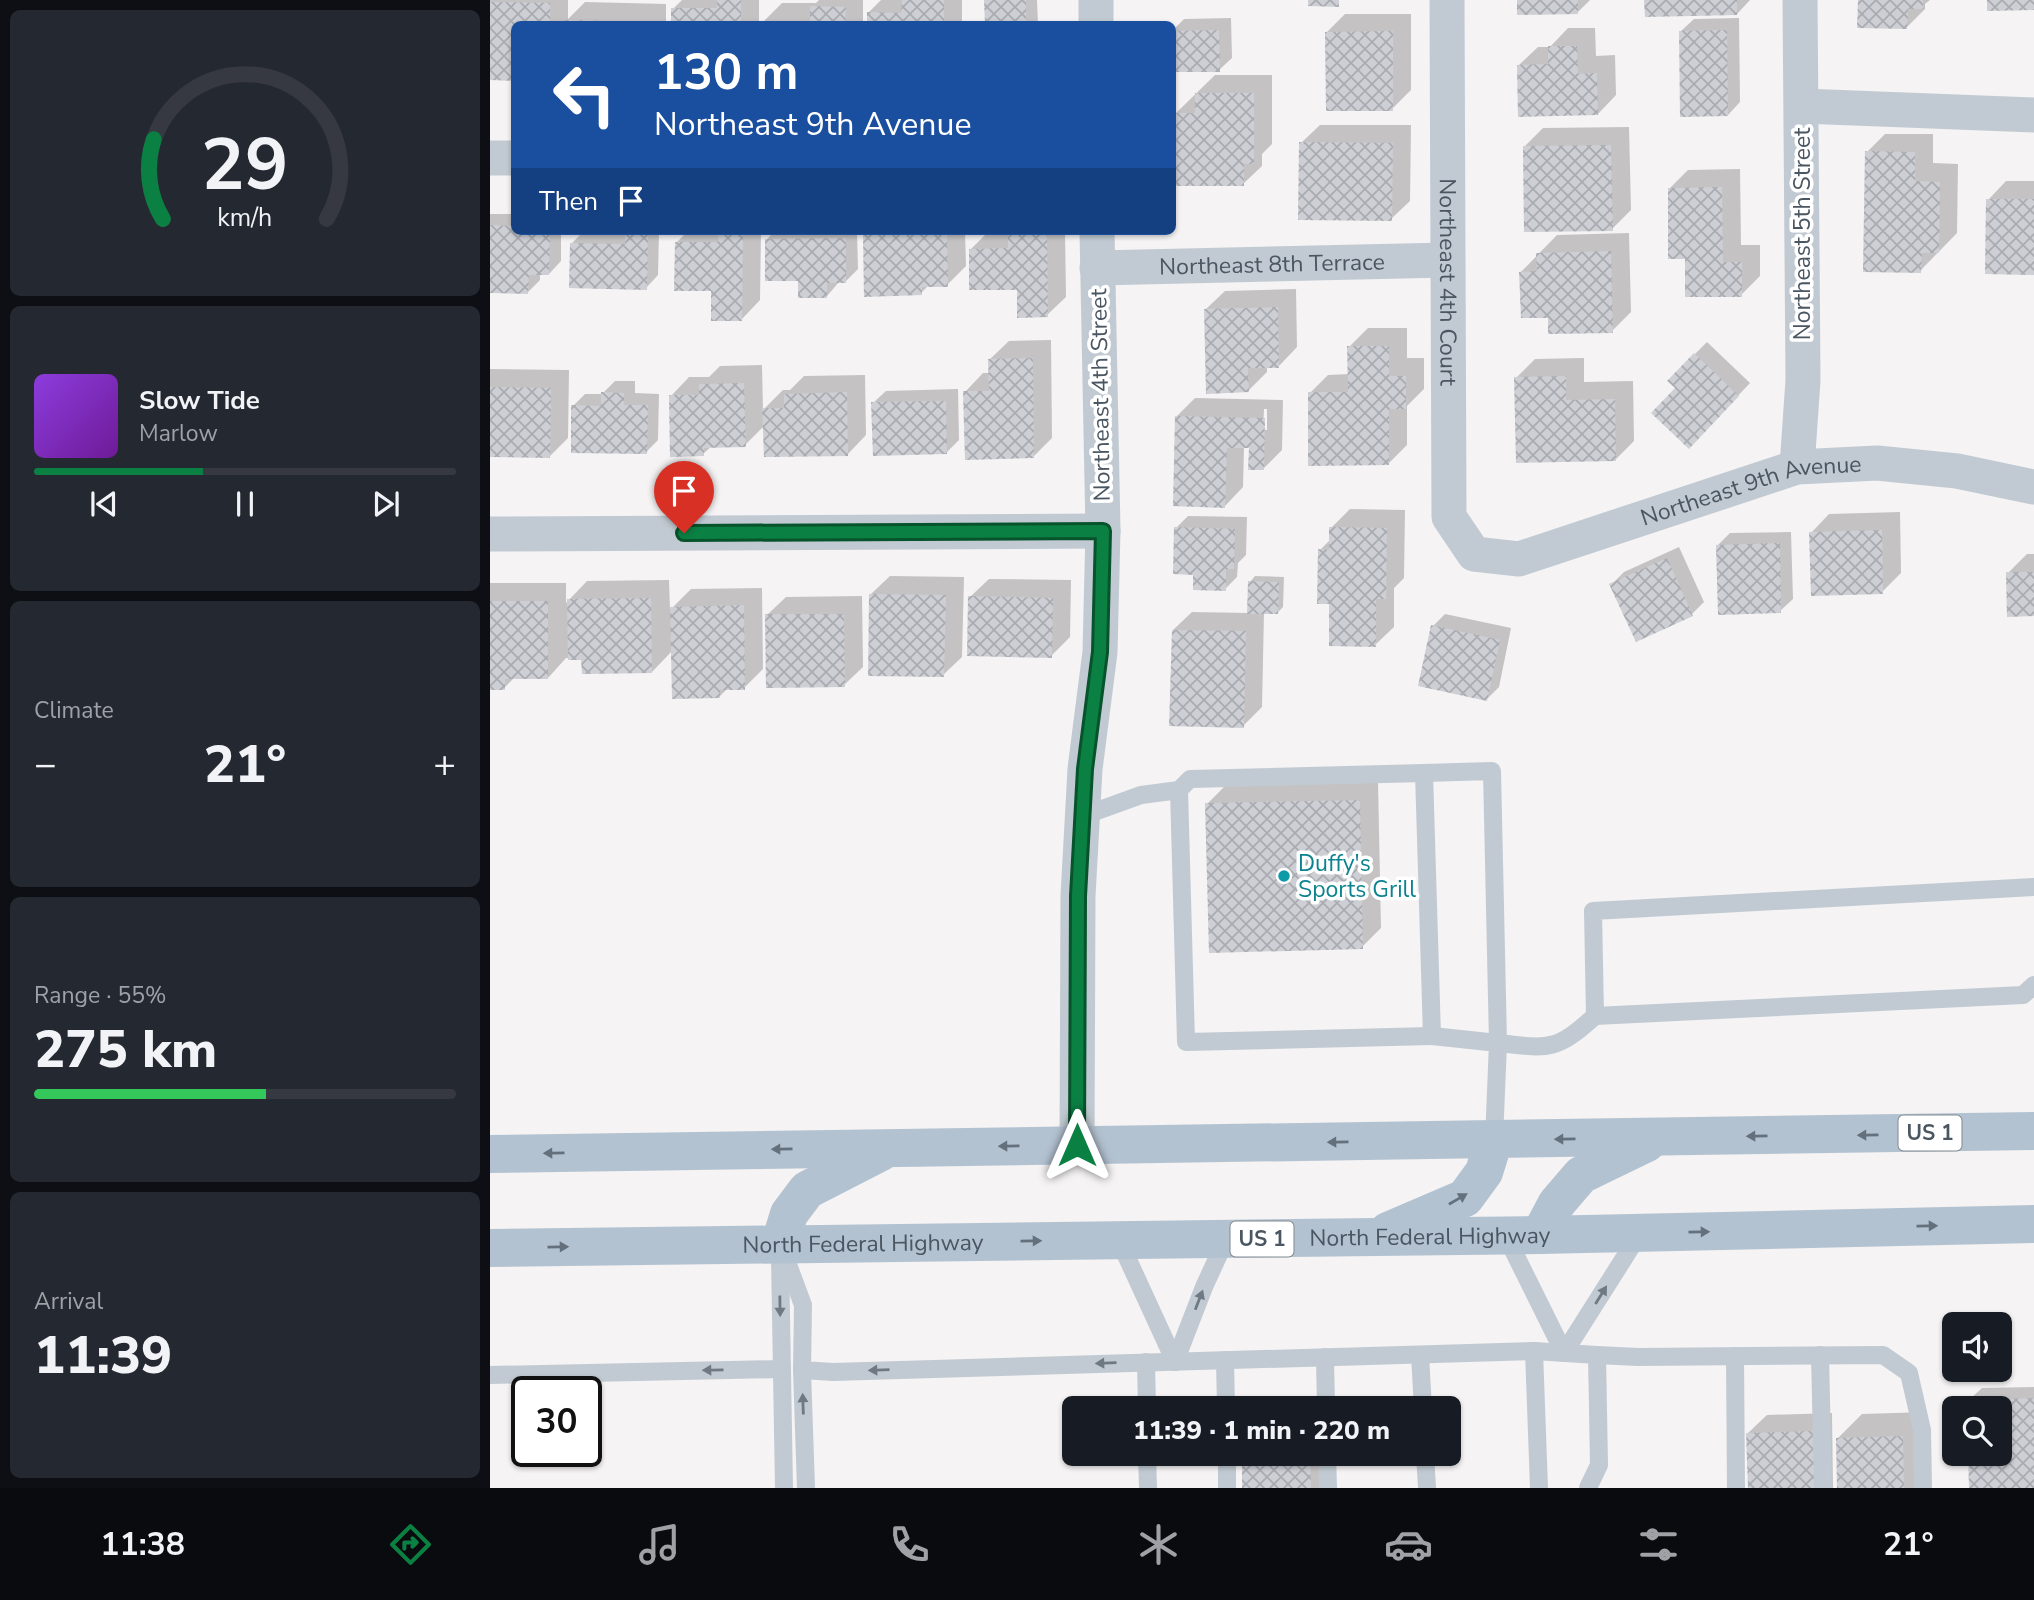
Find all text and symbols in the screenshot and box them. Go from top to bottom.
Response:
text: 130 m [654,39,798,106]
icon: left [539,49,630,140]
text: Northeast 9th Avenue [654,103,972,146]
text: 29 [201,115,289,215]
street label: Northeast 5th Street [1787,127,1818,340]
street label: Northeast 4th Court [1432,178,1463,387]
icon: arrive [612,182,650,220]
text: Then [539,184,598,219]
text: km/h [217,201,273,235]
street label: Northeast 8th Terrace [1159,246,1385,283]
street label: Northeast 4th Street [1083,287,1118,502]
text: Slow Tide [139,383,260,418]
text: Marlow [139,418,218,449]
street label: Northeast 9th Avenue [1637,449,1862,534]
pin [654,461,714,533]
icon: arrive [665,472,703,510]
icon: previous [85,485,123,523]
icon: pause [226,485,264,523]
icon: next [367,485,405,523]
text: Climate [34,695,114,726]
text: 21° [204,729,286,800]
text: − [34,739,57,790]
text: + [433,739,456,790]
place label: Duffy's Sports Grill [1298,848,1416,905]
marker: Duffy's Sports Grill [1276,868,1292,884]
text: Range · 55% [34,980,166,1011]
text: 275 km [34,1014,217,1085]
position arrow [1040,1108,1114,1182]
road number: US 1 [1898,1116,1962,1150]
one-way arrow [1857,1129,1879,1140]
one-way arrow [1746,1130,1768,1142]
one-way arrow [1554,1133,1576,1145]
one-way arrow [1326,1136,1348,1148]
one-way arrow [998,1140,1020,1152]
one-way arrow [770,1143,792,1155]
one-way arrow [543,1147,565,1158]
one-way arrow [1448,1193,1468,1206]
street label: North Federal Highway [1309,1220,1551,1254]
one-way arrow [1916,1221,1938,1232]
road number: US 1 [1230,1222,1294,1256]
one-way arrow [1688,1226,1710,1237]
street label: North Federal Highway [742,1227,984,1261]
one-way arrow [1020,1235,1042,1247]
one-way arrow [547,1241,569,1253]
text: Arrival [34,1286,103,1317]
one-way arrow [1594,1286,1607,1305]
one-way arrow [1194,1289,1205,1310]
one-way arrow [775,1296,786,1318]
map controls [1942,1312,2012,1466]
button: sound [1942,1312,2012,1382]
text: 11:39 [34,1320,172,1391]
one-way arrow [1095,1358,1117,1369]
one-way arrow [702,1365,724,1376]
one-way arrow [868,1365,890,1376]
speed limit sign: 30 [511,1376,602,1467]
one-way arrow [798,1393,809,1415]
button: search [1942,1396,2012,1466]
text: 11:39 · 1 min · 220 m [1133,1413,1390,1448]
icon: directions [386,1520,435,1569]
icon: music [635,1520,684,1569]
icon: phone [885,1520,934,1569]
icon: climate [1134,1520,1183,1569]
icon: car [1384,1520,1433,1569]
icon: filters [1634,1520,1683,1569]
text: 11:38 [100,1523,185,1566]
text: 21° [1883,1523,1934,1566]

